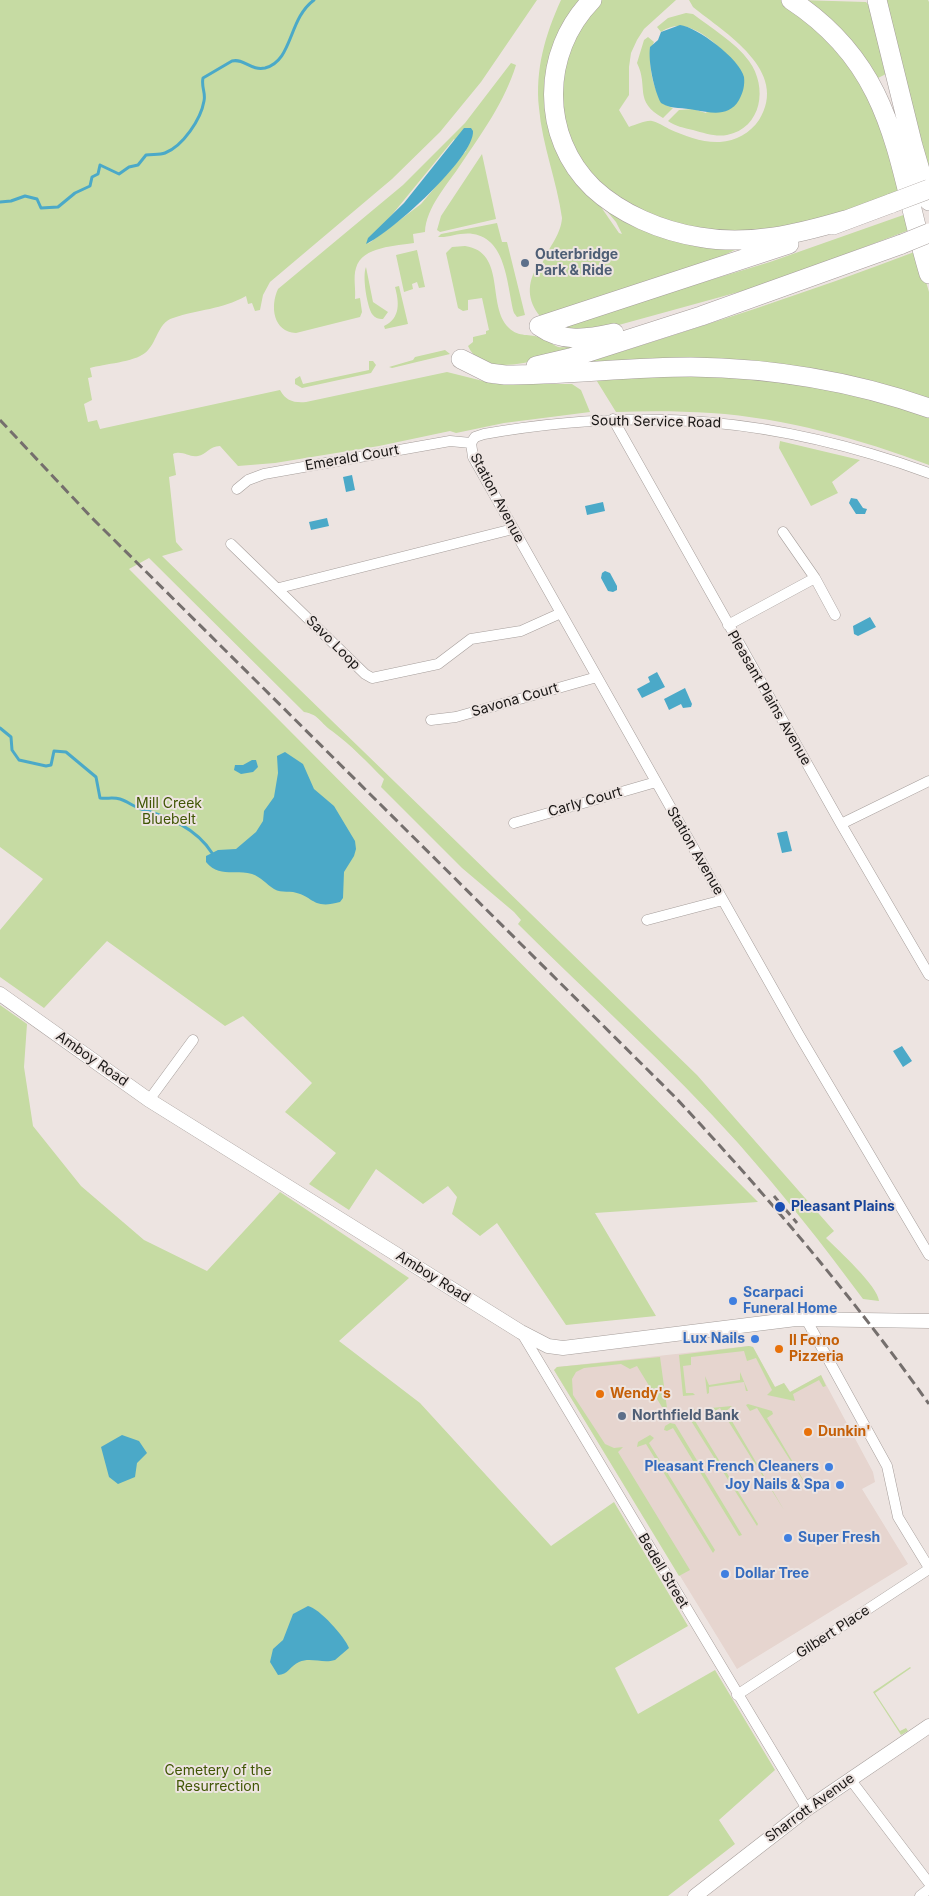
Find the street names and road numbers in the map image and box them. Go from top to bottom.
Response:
street label: South Service Road [591,412,721,432]
street label: Emerald Court [304,441,400,475]
street label: Station Avenue [466,450,528,546]
street label: Savo Loop [302,612,364,674]
street label: Pleasant Plains Avenue [724,628,814,768]
street label: Savona Court [470,680,560,720]
street label: Carly Court [546,783,624,821]
street label: Station Avenue [663,804,727,898]
street label: Amboy Road [53,1028,131,1090]
street label: Amboy Road [393,1248,473,1306]
street label: Bedell Street [634,1531,692,1611]
street label: Gilbert Place [793,1602,873,1662]
street label: Sharrott Avenue [762,1770,858,1846]

